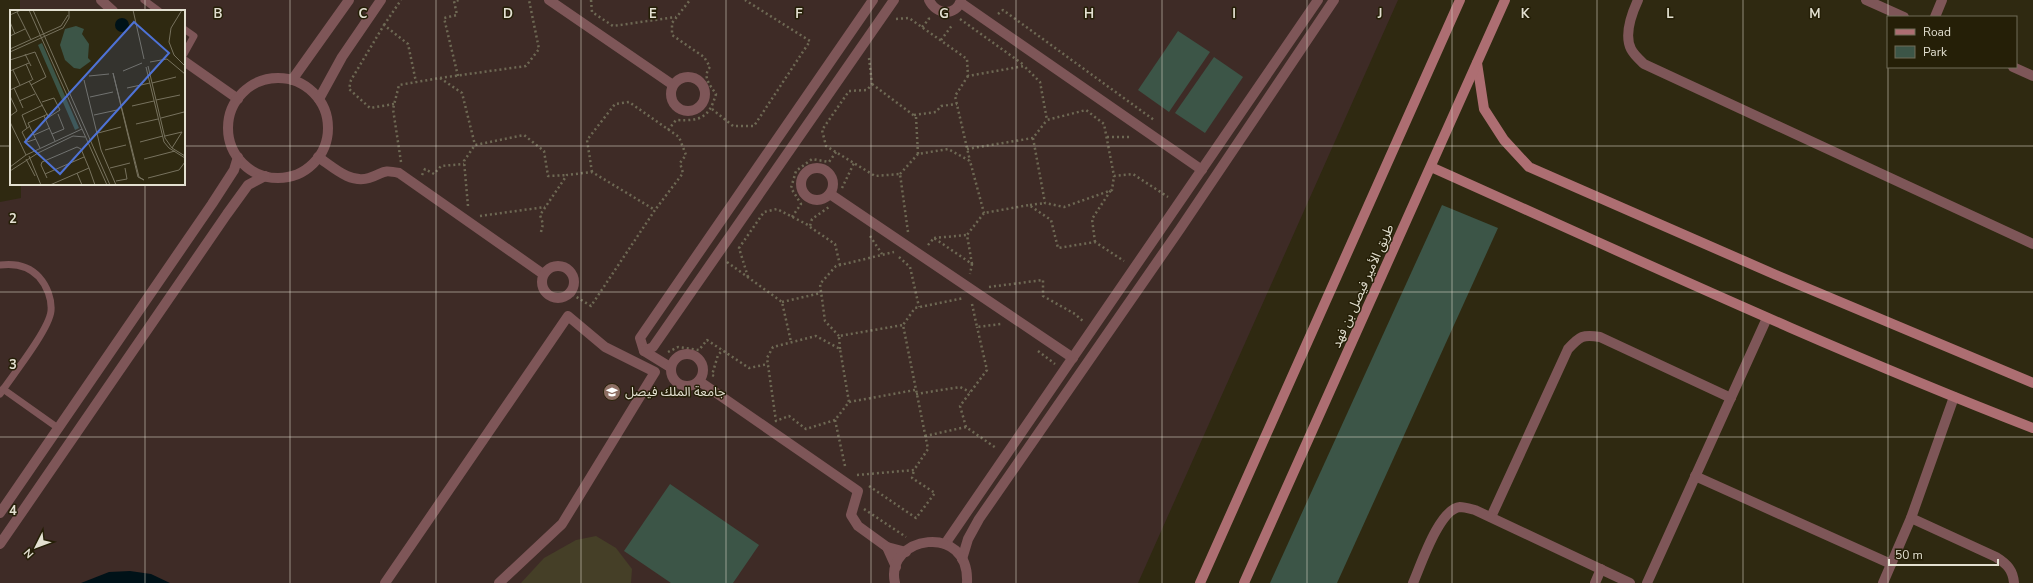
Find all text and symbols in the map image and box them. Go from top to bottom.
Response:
text: B [214,5,223,23]
text: C [359,5,368,23]
text: D [503,5,513,23]
text: E [649,5,657,23]
text: F [795,5,803,23]
text: G [939,5,949,23]
text: H [1084,5,1094,23]
text: I [1232,5,1236,23]
text: J [1377,5,1382,23]
text: K [1521,5,1530,23]
text: L [1666,5,1674,23]
text: M [1809,5,1821,23]
inset map [10,10,185,185]
legend [1887,16,2017,68]
text: Road [1923,24,1951,40]
text: Park [1923,44,1948,60]
text: 2 [9,210,17,228]
street label: طريق الأمير فيصل بن فهد [1328,221,1398,351]
text: 3 [9,356,17,374]
school or university icon: جامعة الملك فيصل [602,382,622,402]
place label: جامعة الملك فيصل [625,383,726,401]
text: 4 [9,502,17,520]
north arrow [16,527,56,567]
scale bar [1889,541,1998,567]
text: N [21,545,37,561]
text: 50 m [1895,547,1923,563]

